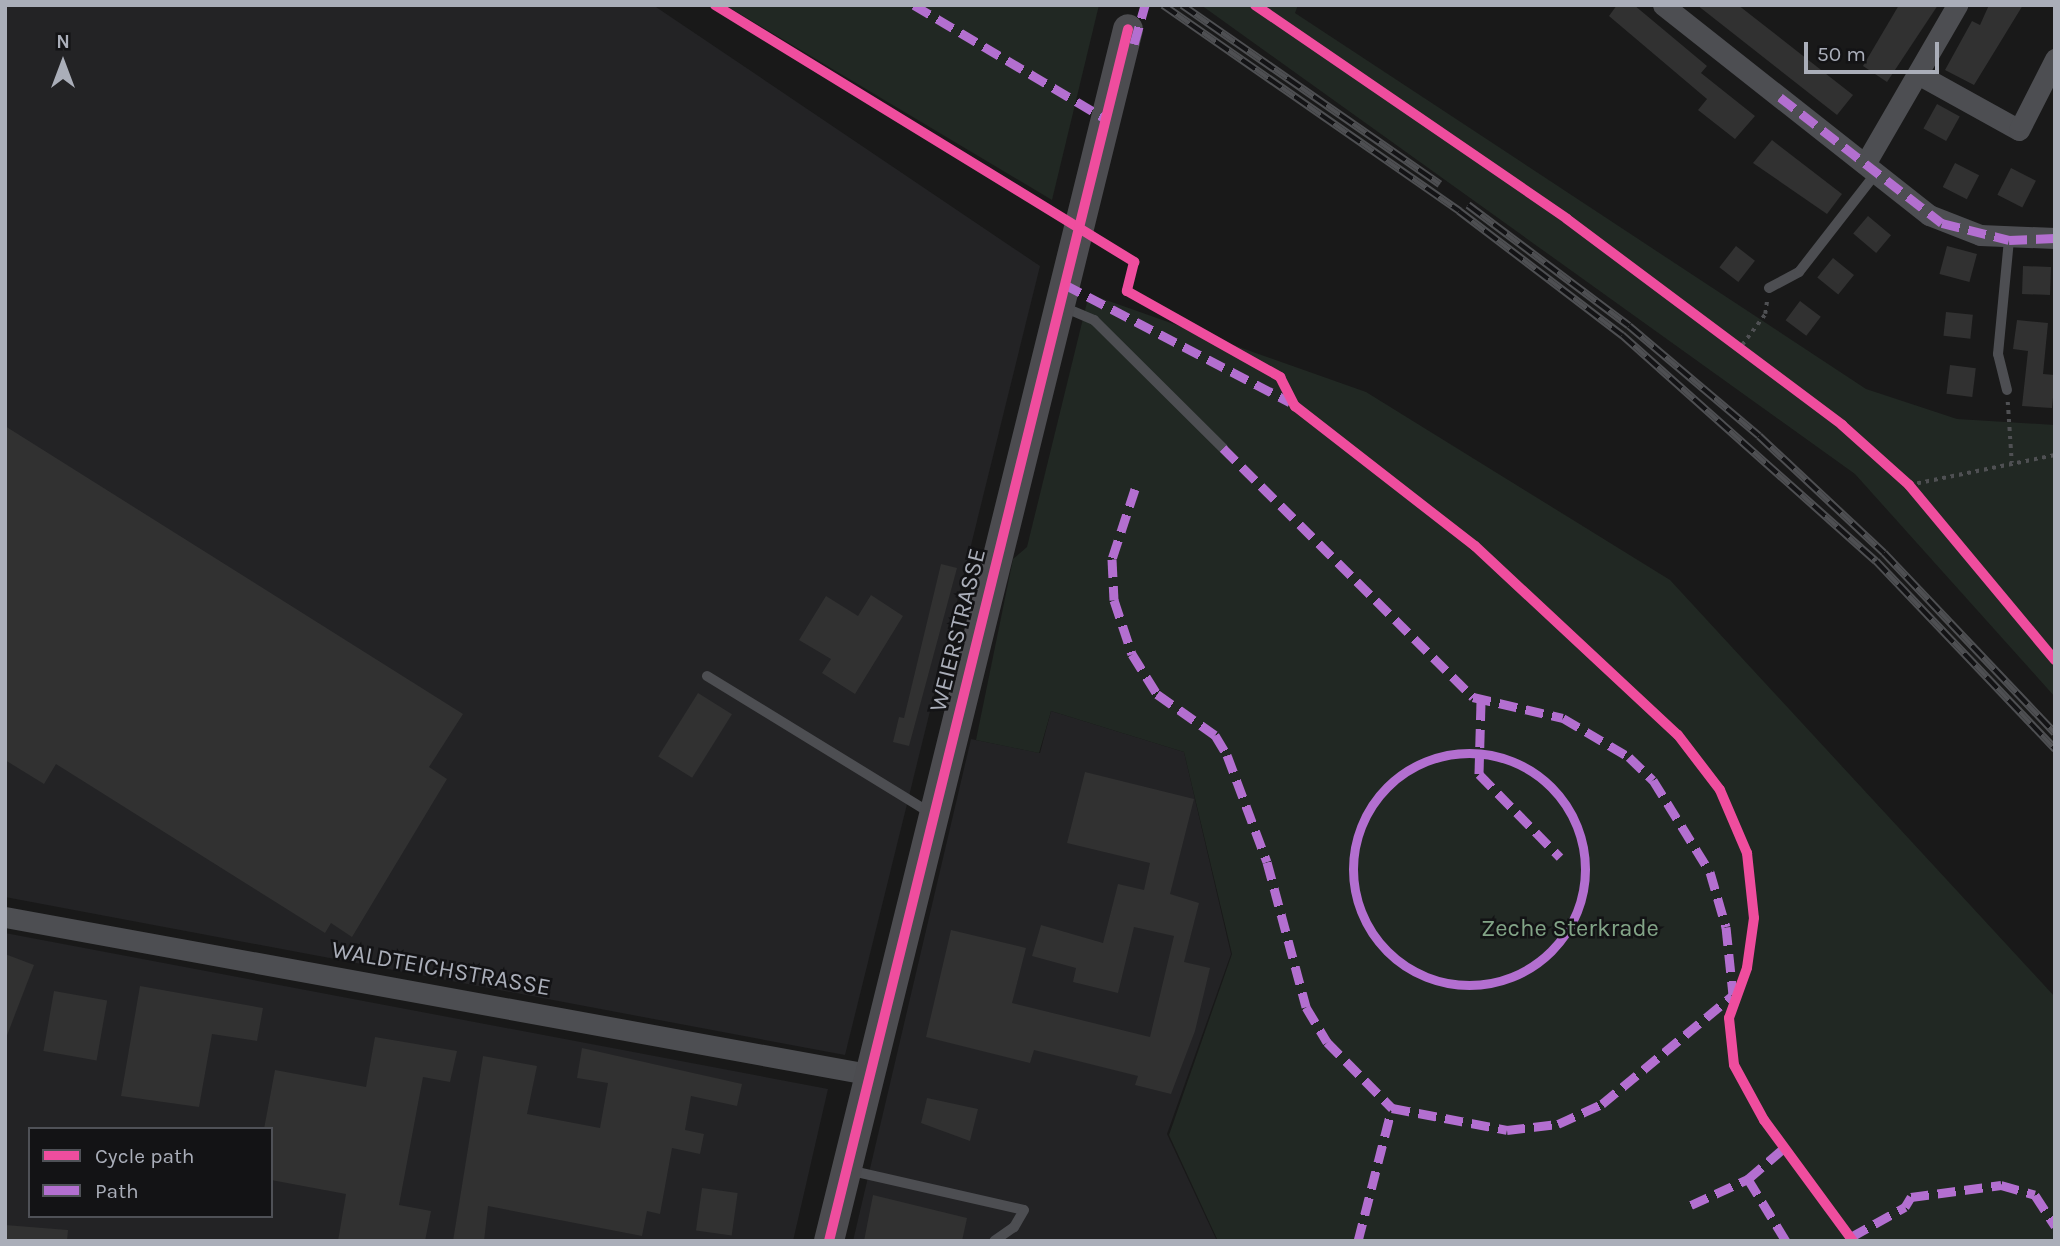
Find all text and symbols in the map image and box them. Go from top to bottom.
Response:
north arrow [28,28,98,98]
scale bar [1808,28,1943,72]
text: N [56,31,70,53]
text: 50 m [1817,42,1866,66]
street label: WEIERSTRASSE [924,545,992,715]
park label: Zeche Sterkrade [1481,915,1659,943]
street label: WALDTEICHSTRASSE [329,936,553,1002]
legend [28,1127,273,1218]
text: Cycle path [95,1144,195,1168]
text: Path [95,1179,139,1203]

